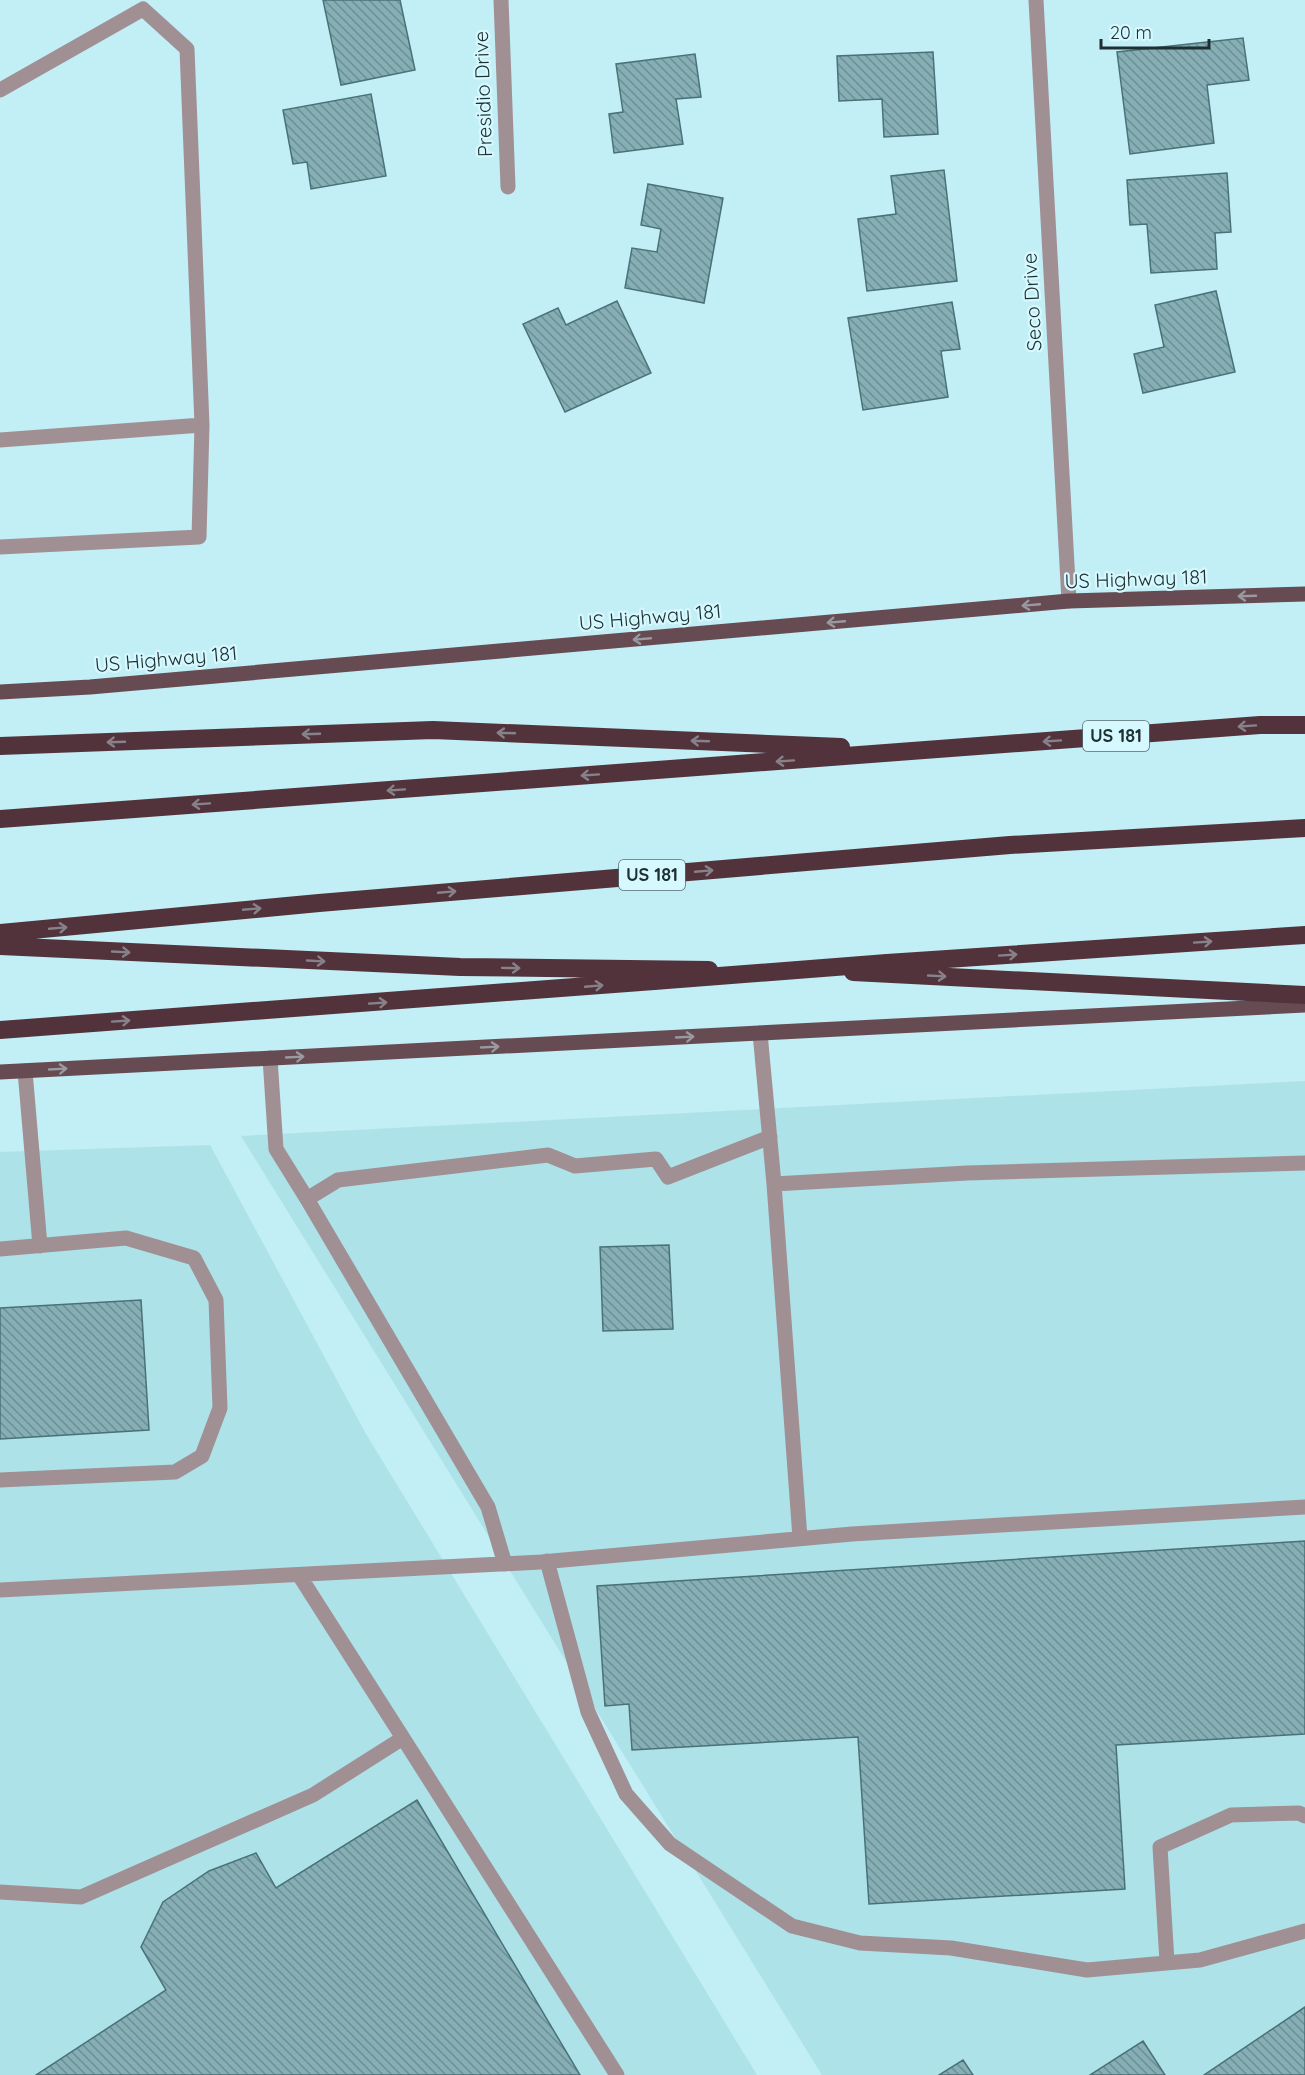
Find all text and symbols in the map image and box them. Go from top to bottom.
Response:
scale bar [1101,12,1209,50]
text: 20 m [1110,21,1152,44]
street label: Presidio Drive [468,31,497,158]
street label: Seco Drive [1016,252,1047,352]
street label: US Highway 181 [1064,564,1208,593]
one-way arrow [1237,590,1257,602]
street label: US Highway 181 [578,598,722,635]
one-way arrow [1021,600,1041,611]
one-way arrow [827,617,847,628]
one-way arrow [633,634,653,645]
street label: US Highway 181 [94,640,238,677]
road number: US 181 [1083,721,1149,751]
one-way arrow [1237,721,1257,732]
one-way arrow [496,727,516,738]
one-way arrow [301,729,321,740]
one-way arrow [691,735,711,747]
one-way arrow [106,736,126,748]
one-way arrow [1043,736,1063,747]
one-way arrow [775,756,795,767]
one-way arrow [581,770,601,781]
one-way arrow [386,784,406,795]
one-way arrow [192,799,212,810]
road number: US 181 [619,860,685,890]
one-way arrow [693,865,713,876]
one-way arrow [436,886,456,897]
one-way arrow [242,903,262,914]
one-way arrow [48,922,68,933]
one-way arrow [1192,936,1212,947]
one-way arrow [111,946,131,957]
one-way arrow [998,949,1018,960]
one-way arrow [306,955,326,966]
one-way arrow [501,962,521,974]
one-way arrow [926,970,946,981]
one-way arrow [583,981,603,992]
one-way arrow [368,997,388,1008]
one-way arrow [111,1015,131,1026]
one-way arrow [674,1031,694,1042]
one-way arrow [479,1041,499,1052]
one-way arrow [285,1052,305,1063]
one-way arrow [48,1064,68,1075]

